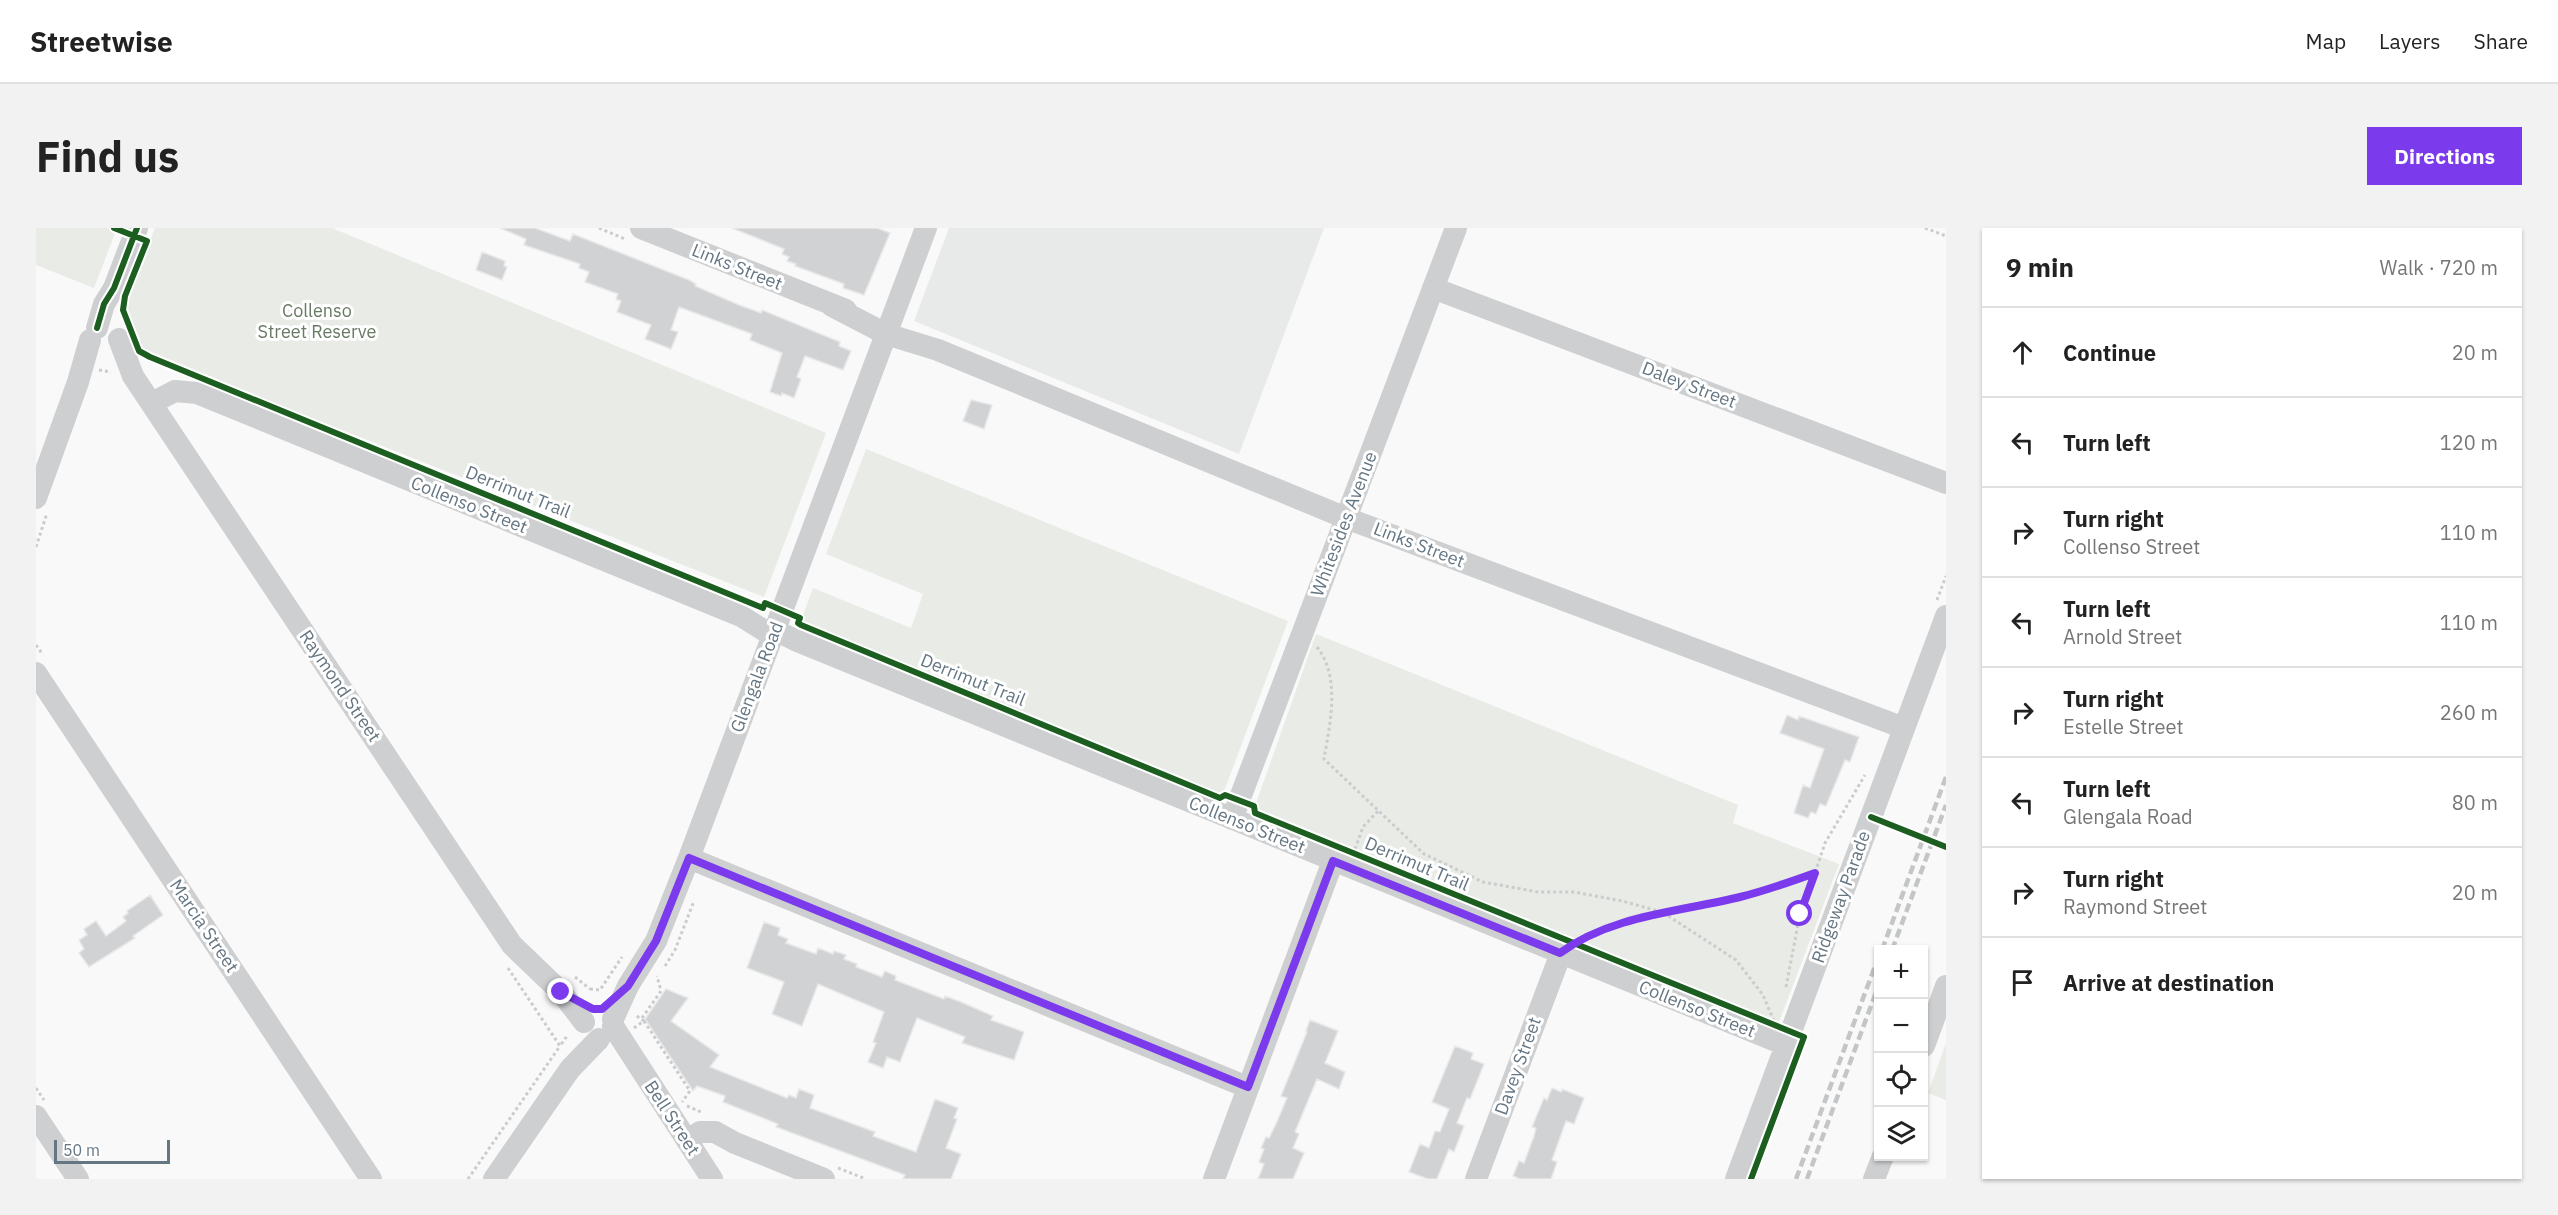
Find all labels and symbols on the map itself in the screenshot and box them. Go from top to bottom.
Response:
street label: Links Street [689,238,786,295]
park label: Collenso Street Reserve [258,299,377,343]
street label: Daley Street [1639,356,1740,413]
street label: Whitesides Avenue [1305,448,1382,600]
street label: Derrimut Trail [462,460,574,523]
street label: Collenso Street [408,471,531,538]
street label: Links Street [1371,517,1468,572]
street label: Glengala Road [725,618,788,735]
street label: Raymond Street [295,625,386,746]
street label: Derrimut Trail [917,648,1029,711]
street label: Collenso Street [1186,791,1309,858]
street label: Ridgeway Parade [1806,828,1875,966]
street label: Derrimut Trail [1362,831,1473,896]
street label: Marcia Street [165,875,244,977]
route start [1786,900,1812,926]
street label: Collenso Street [1636,975,1759,1042]
route end [547,978,573,1004]
street label: Davey Street [1489,1014,1546,1118]
street label: Bell Street [640,1076,705,1160]
scale bar [54,1137,170,1164]

